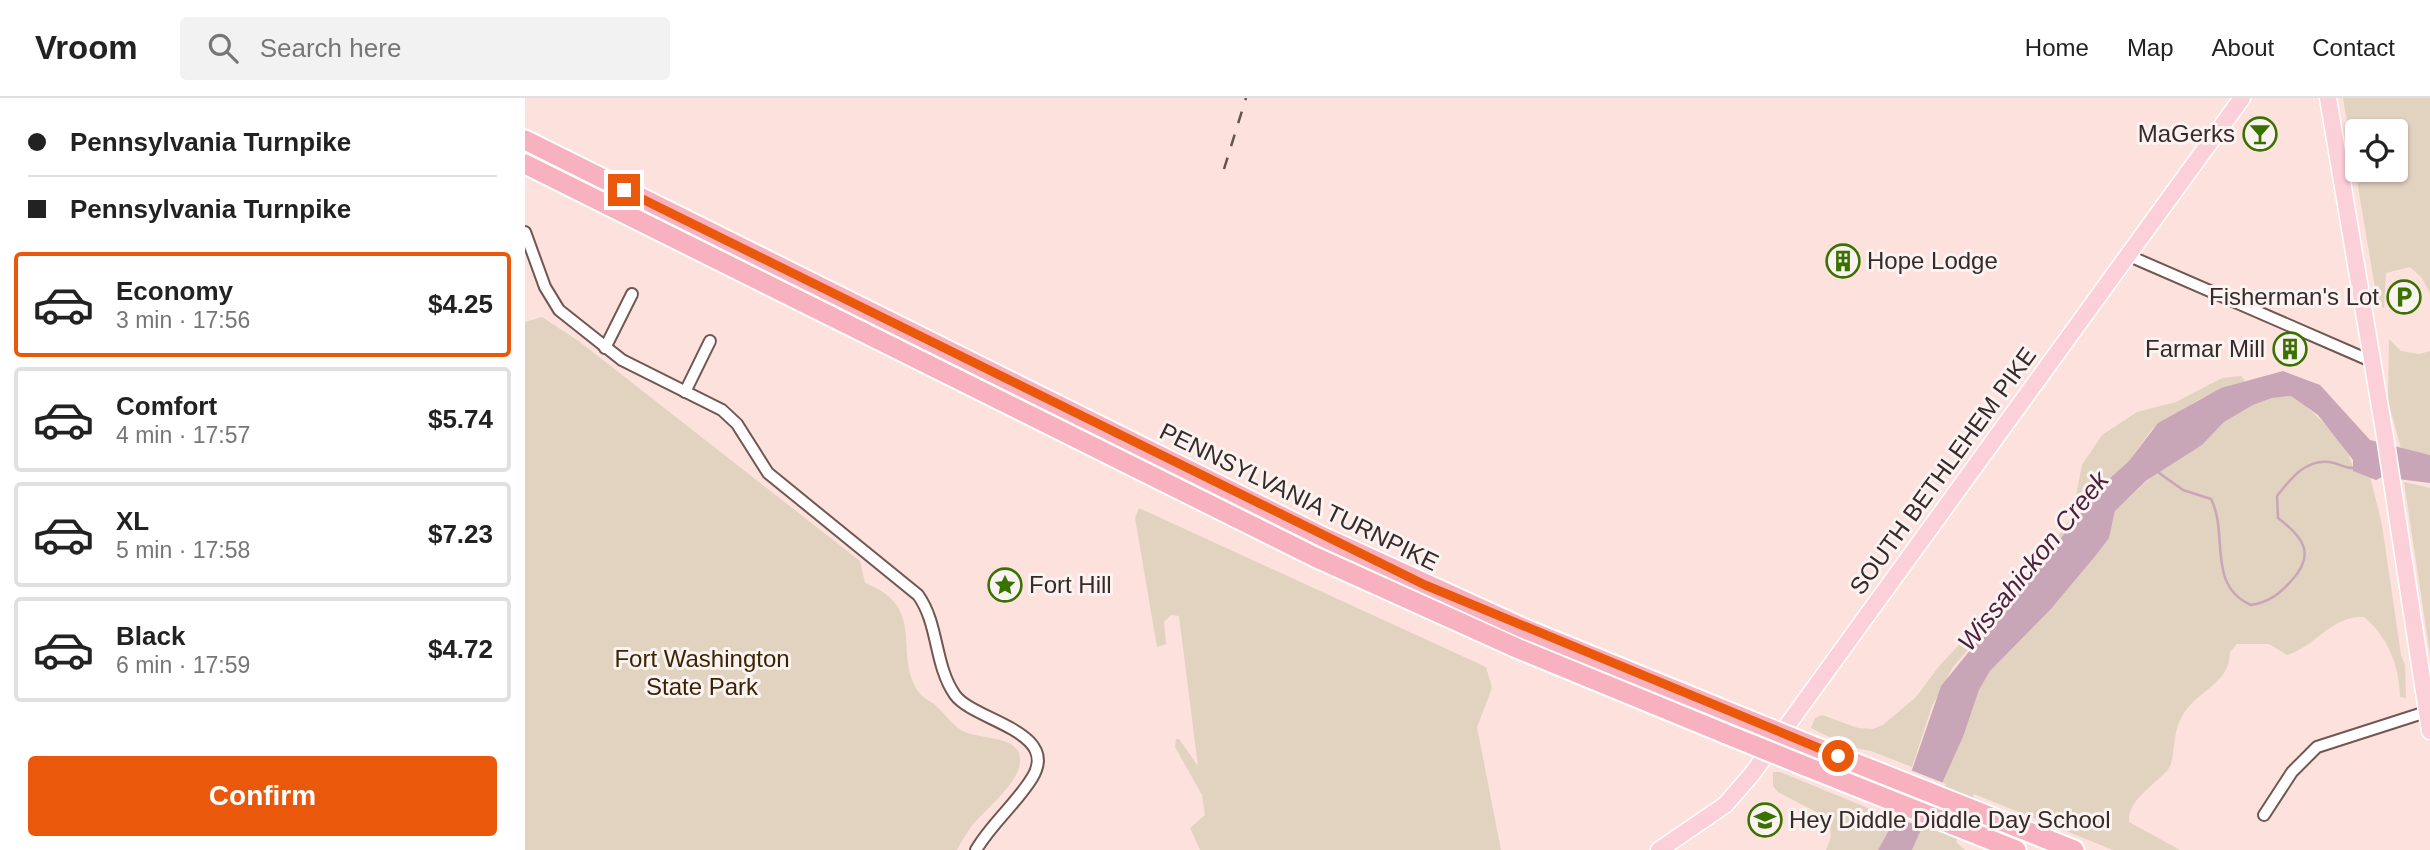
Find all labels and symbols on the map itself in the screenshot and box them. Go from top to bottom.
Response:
bar icon: MaGerks [2241,115,2279,153]
place label: MaGerks [2138,120,2235,147]
route end [608,174,640,206]
building icon: Hope Lodge [1824,242,1862,280]
place label: Hope Lodge [1867,247,1998,274]
parking icon: Fisherman's Lot [2385,278,2423,316]
place label: Fisherman's Lot [2209,283,2379,310]
building icon: Farmar Mill [2271,330,2309,368]
place label: Farmar Mill [2145,335,2265,362]
street label: SOUTH BETHLEHEM PIKE [1844,342,2041,599]
street label: PENNSYLVANIA TURNPIKE [1155,417,1443,576]
water label: Wissahickon Creek [1951,464,2116,657]
place icon: Fort Hill [986,566,1024,604]
place label: Fort Hill [1029,571,1112,598]
park label: Fort Washington State Park [614,645,790,700]
route start [1822,740,1854,772]
school or university icon: Hey Diddle Diddle Day School [1746,801,1784,839]
place label: Hey Diddle Diddle Day School [1789,806,2111,833]

